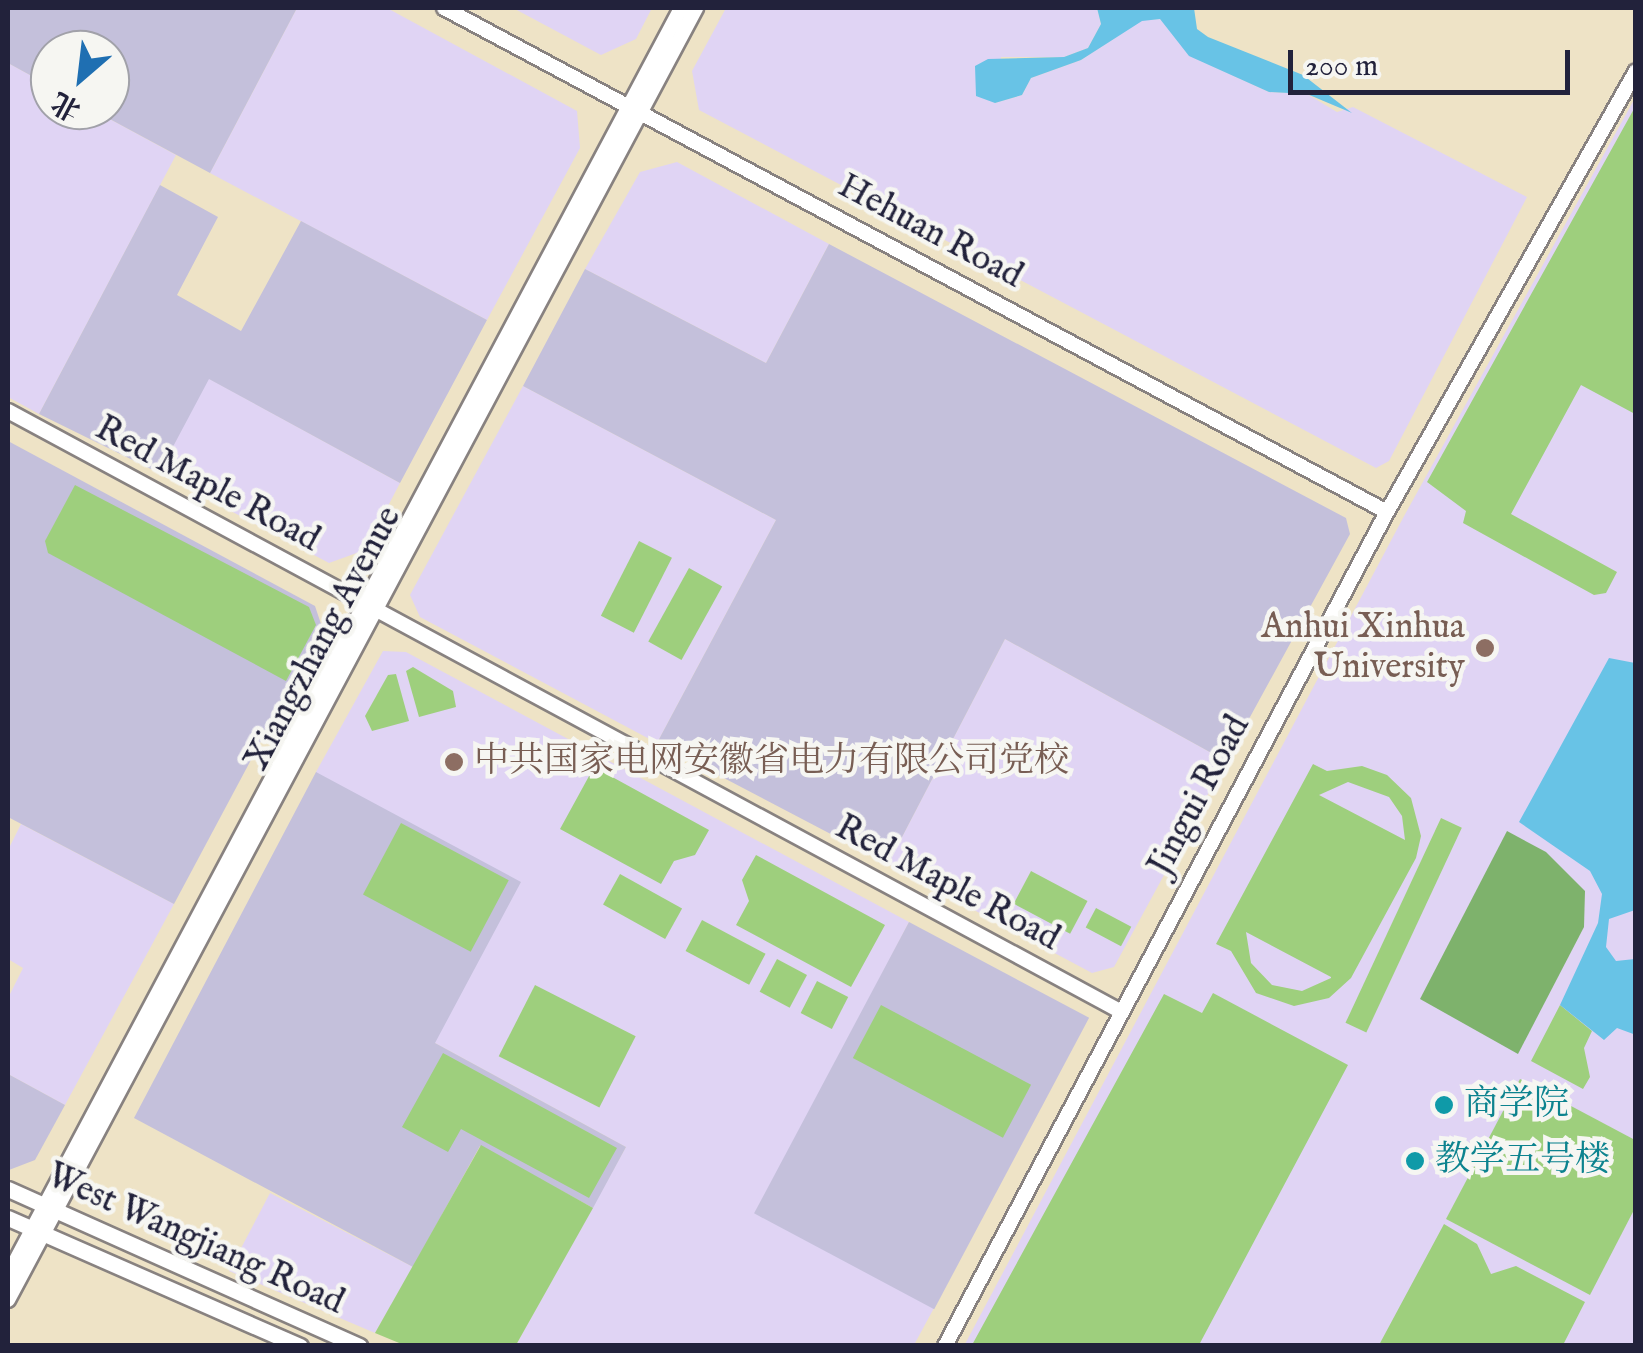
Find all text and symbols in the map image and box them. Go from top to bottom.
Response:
north arrow [30,30,130,130]
scale bar [1293,30,1576,92]
text: 200 m [1305,48,1378,86]
text: 北 [46,83,87,127]
street label: Hehuan Road [831,166,1029,298]
street label: Red Maple Road [88,408,326,562]
street label: Xiangzhang Avenue [237,500,411,778]
place label: Anhui Xinhua University [1261,607,1465,689]
marker: Anhui Xinhua University [1474,637,1496,659]
street label: Jingui Road [1140,709,1260,883]
place label: 中共国家电网安徽省电力有限公司党校 [474,741,1069,783]
marker: 中共国家电网安徽省电力有限公司党校 [443,751,465,773]
street label: Red Maple Road [828,807,1066,961]
place label: 商学院 [1464,1084,1569,1126]
marker: 商学院 [1433,1094,1455,1116]
place label: 教学五号楼 [1435,1140,1610,1182]
marker: 教学五号楼 [1404,1150,1426,1172]
street label: West Wangjiang Road [40,1156,350,1324]

